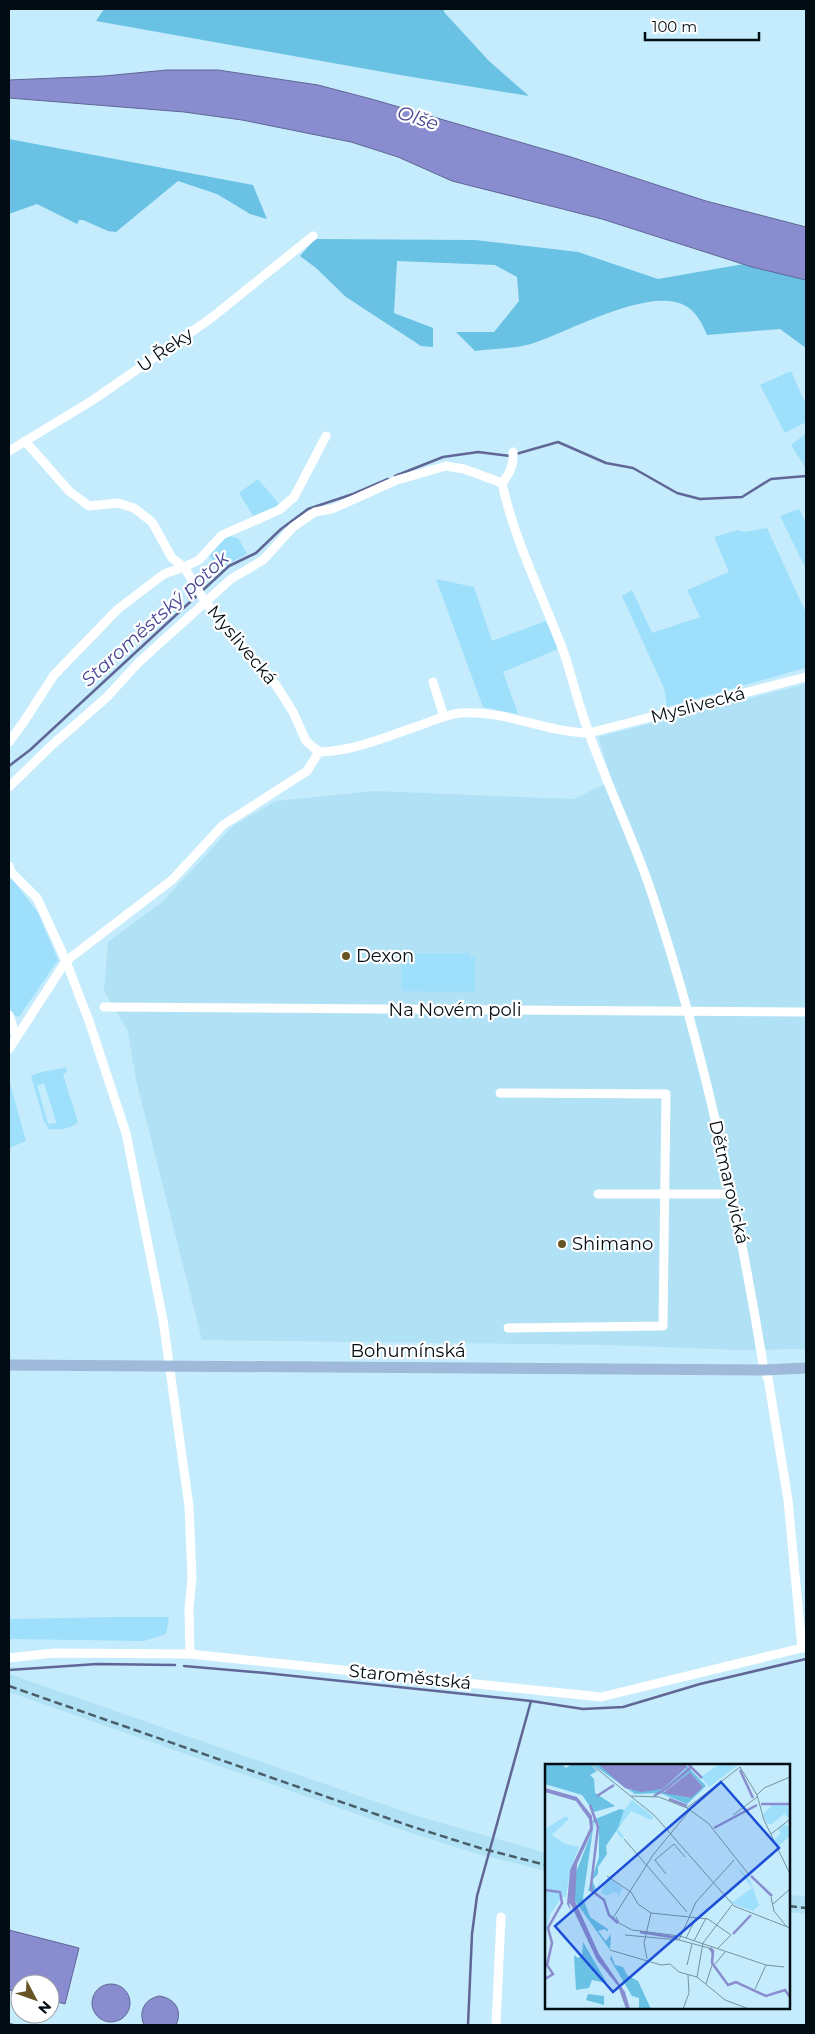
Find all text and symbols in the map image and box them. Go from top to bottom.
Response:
scale bar [645,10,759,42]
text: 100 m [652,17,697,36]
water label: Olše [395,101,441,135]
street label: U Řeky [133,323,197,377]
water label: Staroměstský potok [76,546,234,691]
street label: Myslivecká [202,601,282,689]
street label: Myslivecká [648,682,748,728]
place label: Dexon [356,945,414,967]
marker: Dexon [340,950,352,962]
street label: Na Novém poli [389,999,521,1021]
street label: Dětmarovická [704,1118,754,1246]
place label: Shimano [572,1233,653,1255]
marker: Shimano [556,1238,568,1250]
street label: Bohumínská [350,1340,466,1362]
street label: Staroměstská [348,1660,472,1694]
inset map [545,1764,790,2009]
north arrow [10,1974,60,2024]
text: N [34,1997,55,2018]

